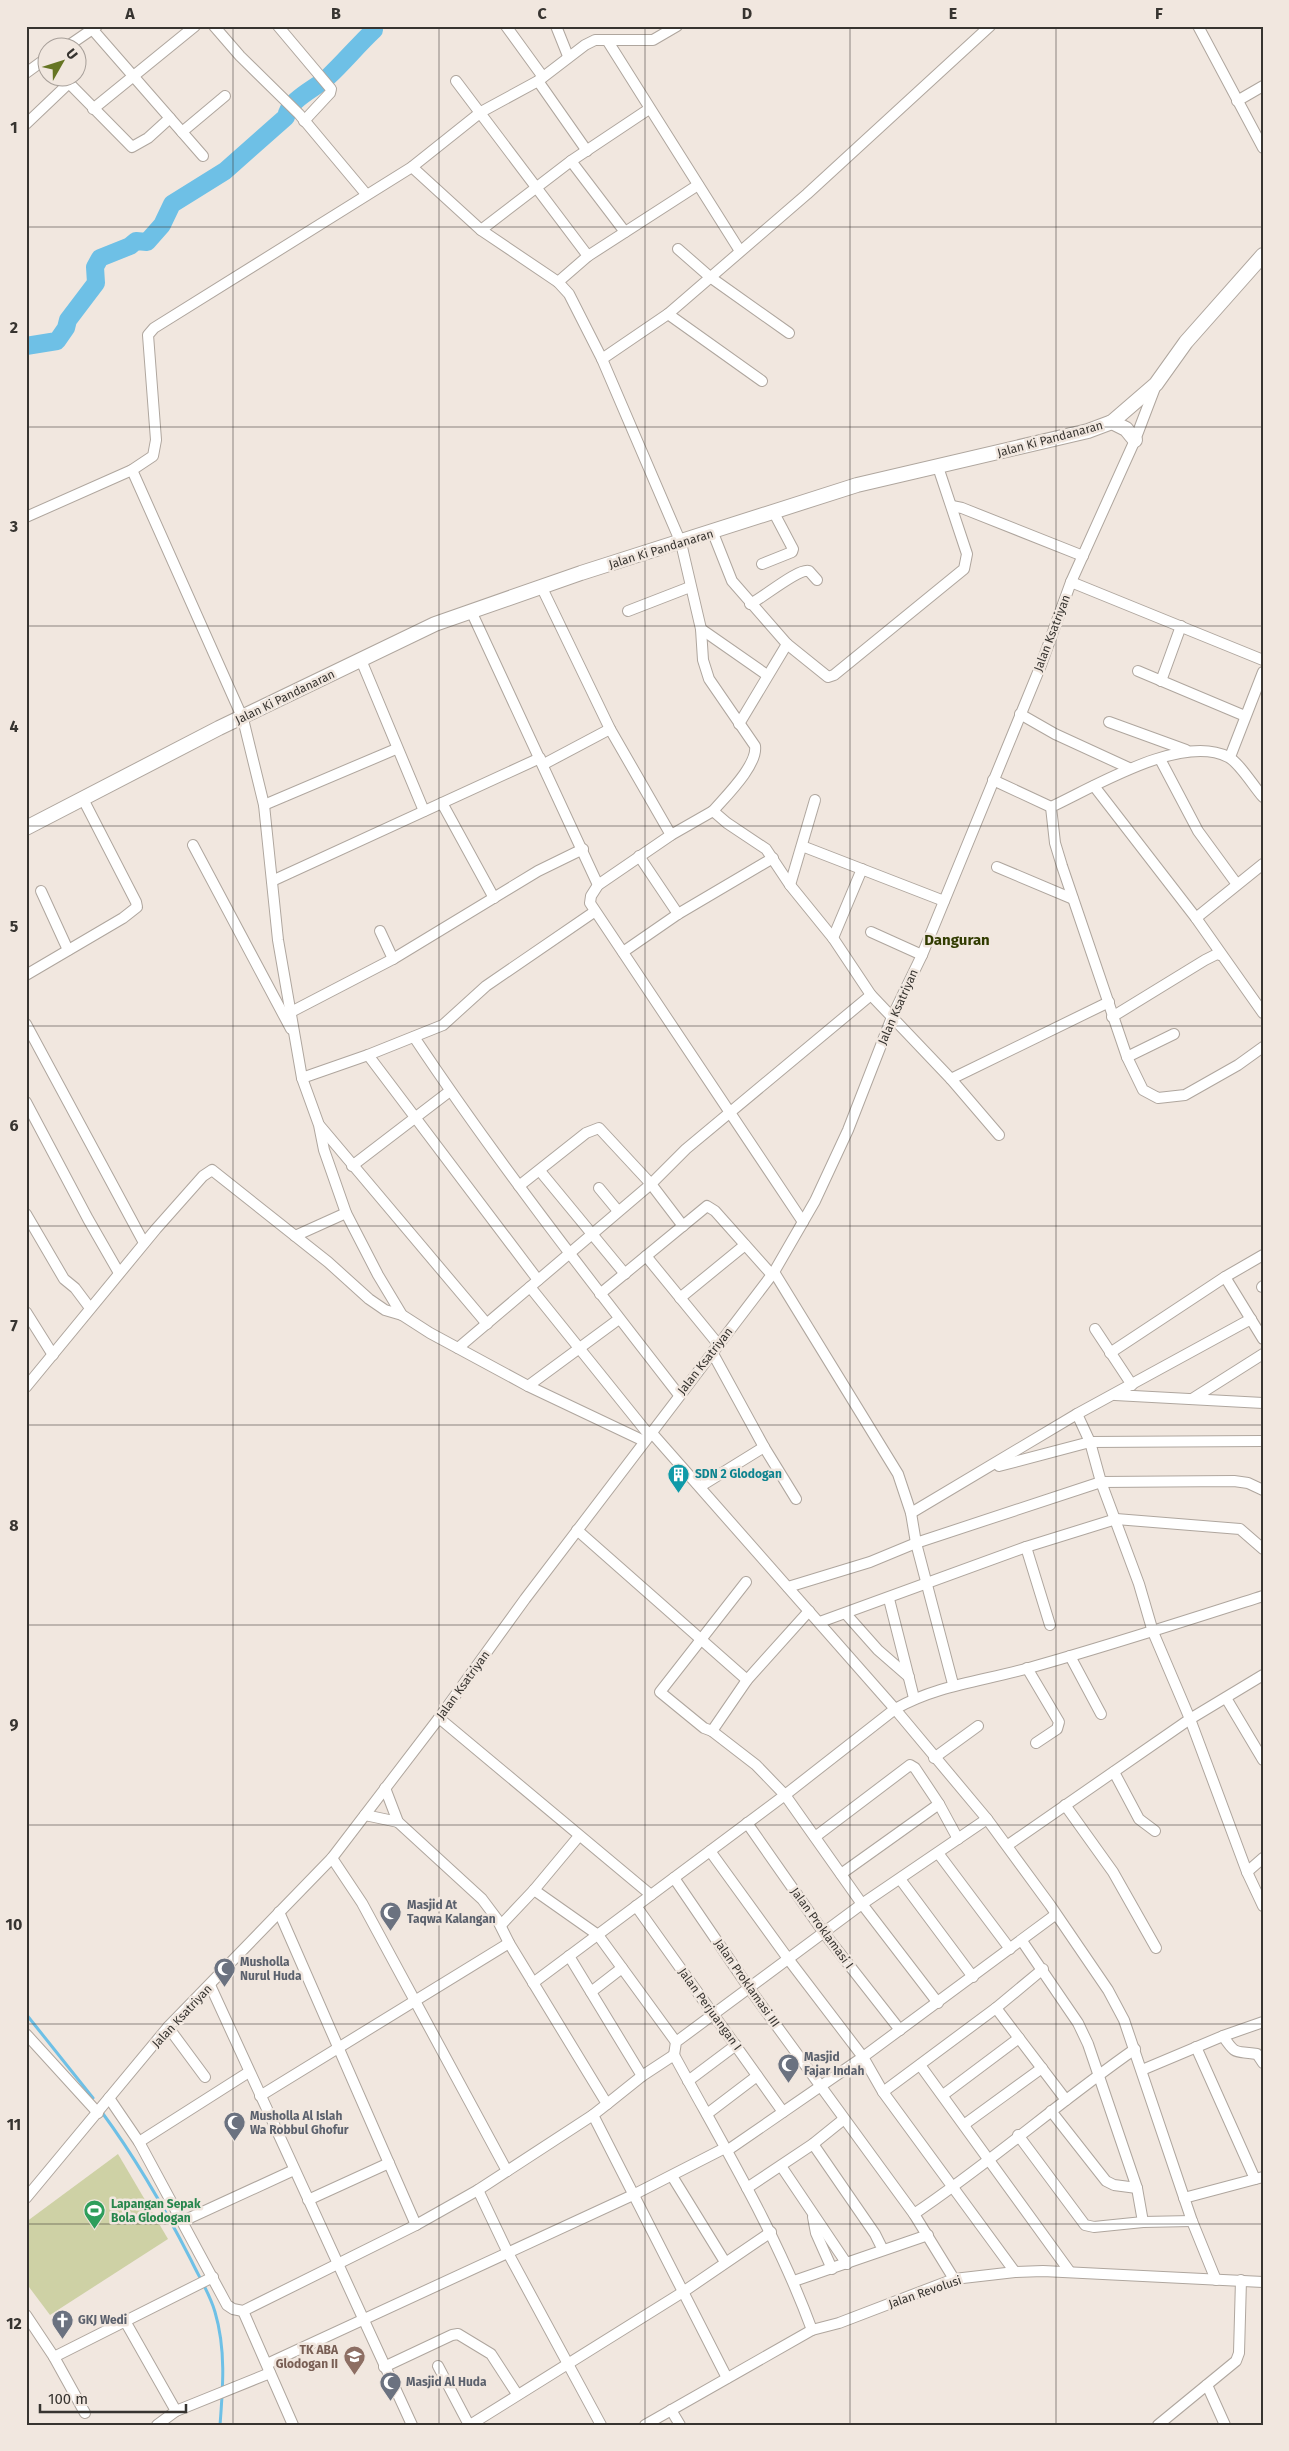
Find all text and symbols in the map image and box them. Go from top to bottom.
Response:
text: A [124,4,135,23]
text: B [331,4,341,23]
text: C [537,4,547,23]
text: D [742,4,752,23]
text: E [949,4,957,23]
text: F [1155,4,1163,23]
north arrow [38,38,88,88]
text: U [62,45,81,63]
text: 1 [10,118,18,137]
text: 2 [10,318,18,337]
street label: Jalan Ki Pandanaran [996,418,1104,460]
text: 3 [9,517,18,536]
street label: Jalan Ki Pandanaran [607,526,715,572]
street label: Jalan Ksatriyan [1031,593,1073,673]
street label: Jalan Ki Pandanaran [233,667,337,727]
text: 4 [9,717,19,736]
text: 5 [10,917,19,936]
district label: Danguran [924,931,990,949]
street label: Jalan Ksatriyan [875,967,921,1047]
text: 6 [9,1116,19,1135]
text: 7 [10,1316,18,1335]
street label: Jalan Ksatriyan [675,1325,735,1397]
building icon: SDN 2 Glodogan [667,1462,691,1493]
place label: SDN 2 Glodogan [695,1467,782,1481]
text: 8 [9,1516,19,1535]
street label: Jalan Ksatriyan [434,1648,492,1722]
text: 9 [10,1715,19,1734]
street label: Jalan Proklamasi I [788,1885,856,1971]
place label: Masjid At Taqwa Kalangan [407,1898,496,1926]
mosque icon: Masjid At Taqwa Kalangan [379,1900,403,1931]
text: 10 [6,1915,22,1934]
street label: Jalan Proklamasi III [711,1936,783,2030]
place label: Musholla Nurul Huda [240,1955,302,1983]
mosque icon: Musholla Nurul Huda [212,1957,236,1988]
street label: Jalan Perjuangan I [675,1965,745,2053]
street label: Jalan Ksatriyan [149,1982,215,2050]
place label: Masjid Fajar Indah [804,2050,864,2078]
mosque icon: Masjid Fajar Indah [776,2052,800,2083]
place label: Musholla Al Islah Wa Robbul Ghofur [250,2109,349,2137]
mosque icon: Musholla Al Islah Wa Robbul Ghofur [222,2111,246,2142]
text: 11 [7,2115,21,2134]
place label: Lapangan Sepak Bola Glodogan [111,2197,201,2225]
sports icon: Lapangan Sepak Bola Glodogan [83,2199,107,2230]
street label: Jalan Revolusi [887,2273,963,2311]
church icon: GKJ Wedi [50,2308,74,2339]
place label: GKJ Wedi [78,2313,127,2327]
text: 12 [6,2314,22,2333]
place label: TK ABA Glodogan II [276,2343,339,2371]
school or university icon: TK ABA Glodogan II [342,2345,366,2376]
mosque icon: Masjid Al Huda [378,2370,402,2401]
place label: Masjid Al Huda [406,2375,487,2389]
scale bar [40,2381,186,2413]
text: 100 m [48,2390,88,2408]

